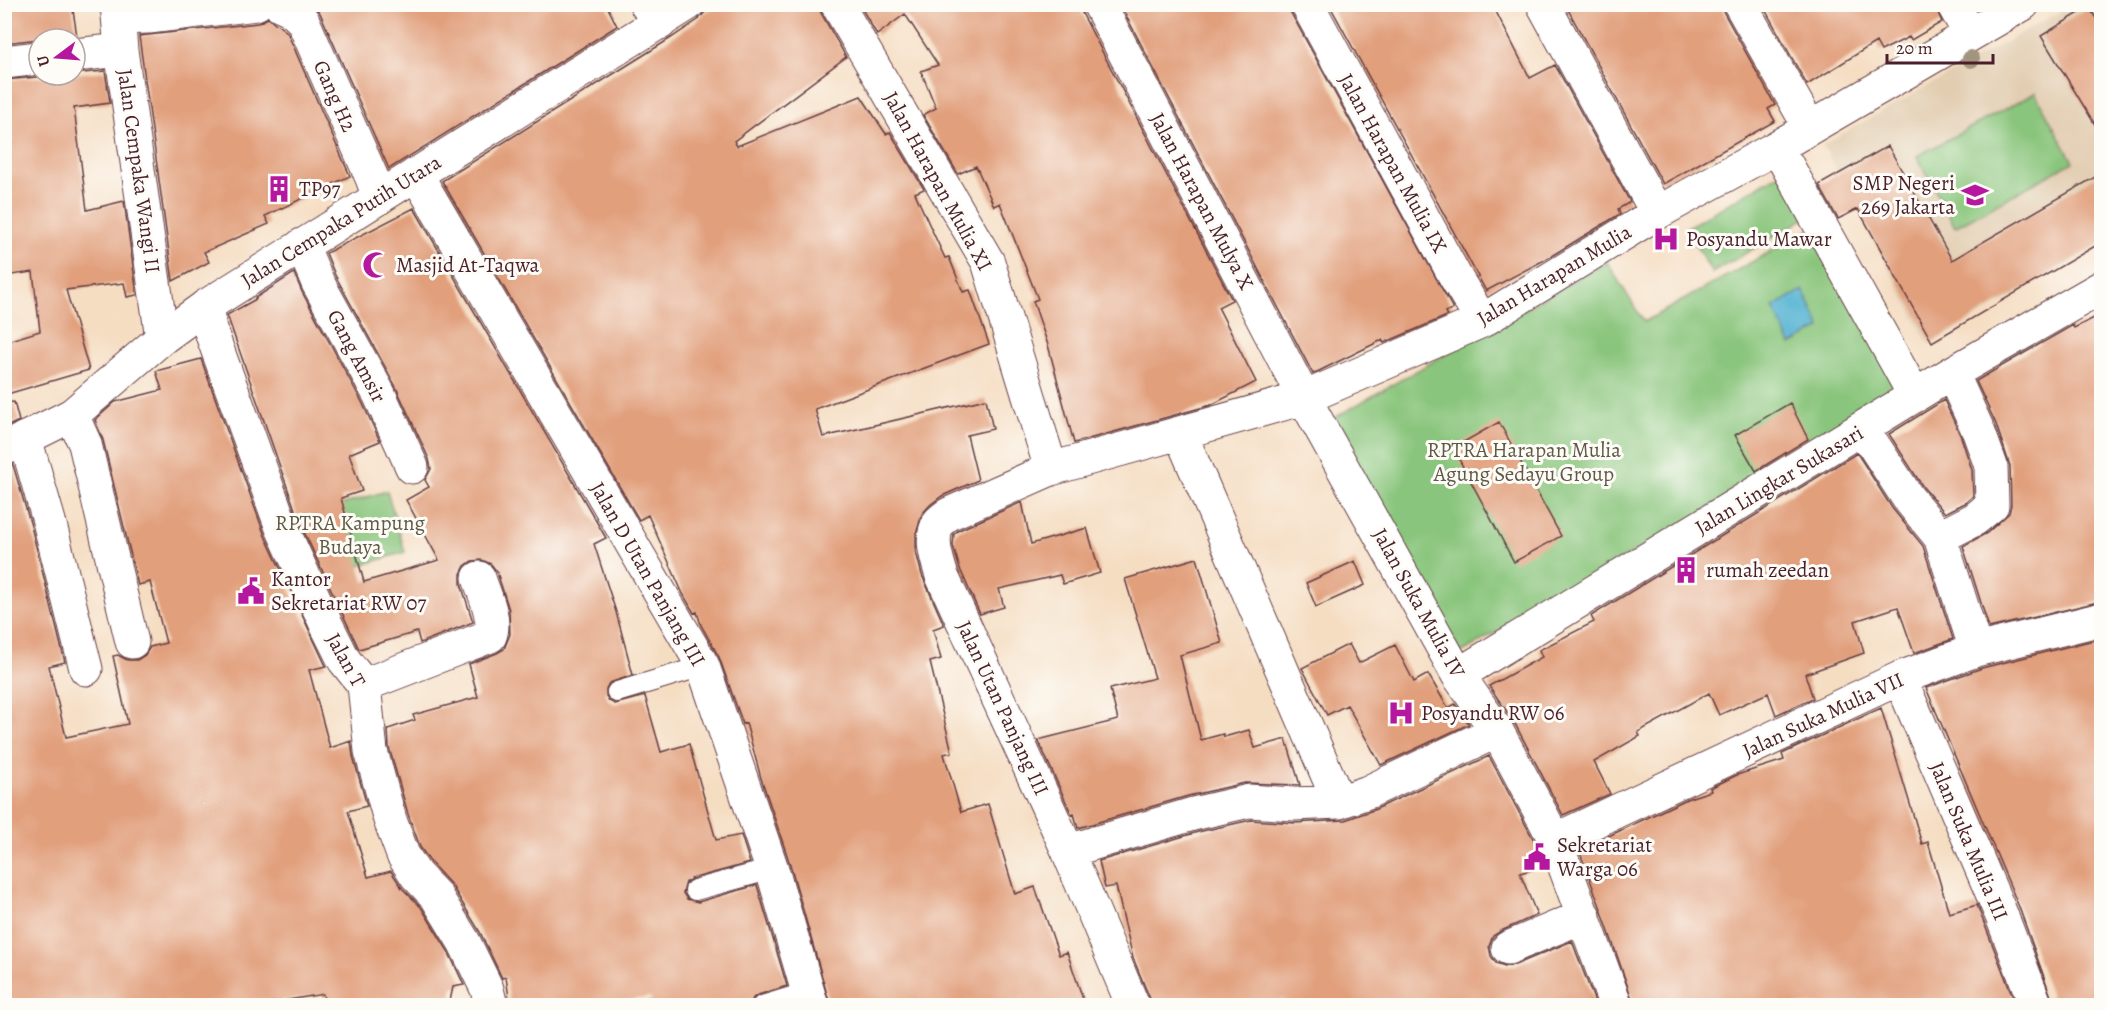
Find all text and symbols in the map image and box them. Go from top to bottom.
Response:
north arrow [27,27,87,87]
scale bar [1887,27,1994,65]
text: 20 m [1896,36,1933,60]
text: U [31,52,56,69]
street label: Gang H2 [307,56,363,136]
street label: Jalan Cempaka Wangi II [111,67,167,275]
street label: Jalan Harapan Mulia IX [1332,68,1454,258]
street label: Jalan Harapan Mulia XI [877,86,999,276]
street label: Jalan Harapan Mulya X [1143,108,1261,295]
street label: Jalan Cempaka Putih Utara [236,148,446,294]
place label: SMP Negeri 269 Jakarta [1853,169,1955,221]
building icon: TP97 [264,174,294,204]
place label: TP97 [299,175,341,203]
school or university icon: SMP Negeri 269 Jakarta [1960,180,1990,210]
street label: Jalan Harapan Mulia [1472,218,1637,332]
hospital icon: Posyandu Mawar [1651,224,1681,254]
place label: Posyandu Mawar [1686,225,1832,253]
mosque icon: Masjid At-Taqwa [361,250,391,280]
place label: Masjid At-Taqwa [396,251,540,279]
street label: Gang Amsir [321,305,393,407]
street label: Jalan Lingkar Sukasari [1690,419,1868,541]
park label: RPTRA Harapan Mulia Agung Sedayu Group [1427,436,1621,488]
street label: Jalan D Utan Panjang III [584,477,712,671]
park label: RPTRA Kampung Budaya [275,509,425,561]
street label: Jalan Suka Mulia IV [1366,523,1472,683]
building icon: rumah zeedan [1671,555,1701,585]
place label: rumah zeedan [1706,556,1829,584]
place label: Kantor Sekretariat RW 07 [271,565,426,617]
public building icon: Kantor Sekretariat RW 07 [236,576,266,606]
street label: Jalan Utan Panjang III [950,616,1056,800]
street label: Jalan T [320,628,373,693]
street label: Jalan Suka Mulia VII [1738,665,1908,765]
hospital icon: Posyandu RW 06 [1386,698,1416,728]
place label: Posyandu RW 06 [1421,699,1565,727]
street label: Jalan Suka Mulia III [1923,758,2015,924]
place label: Sekretariat Warga 06 [1556,831,1652,883]
public building icon: Sekretariat Warga 06 [1522,842,1552,872]

